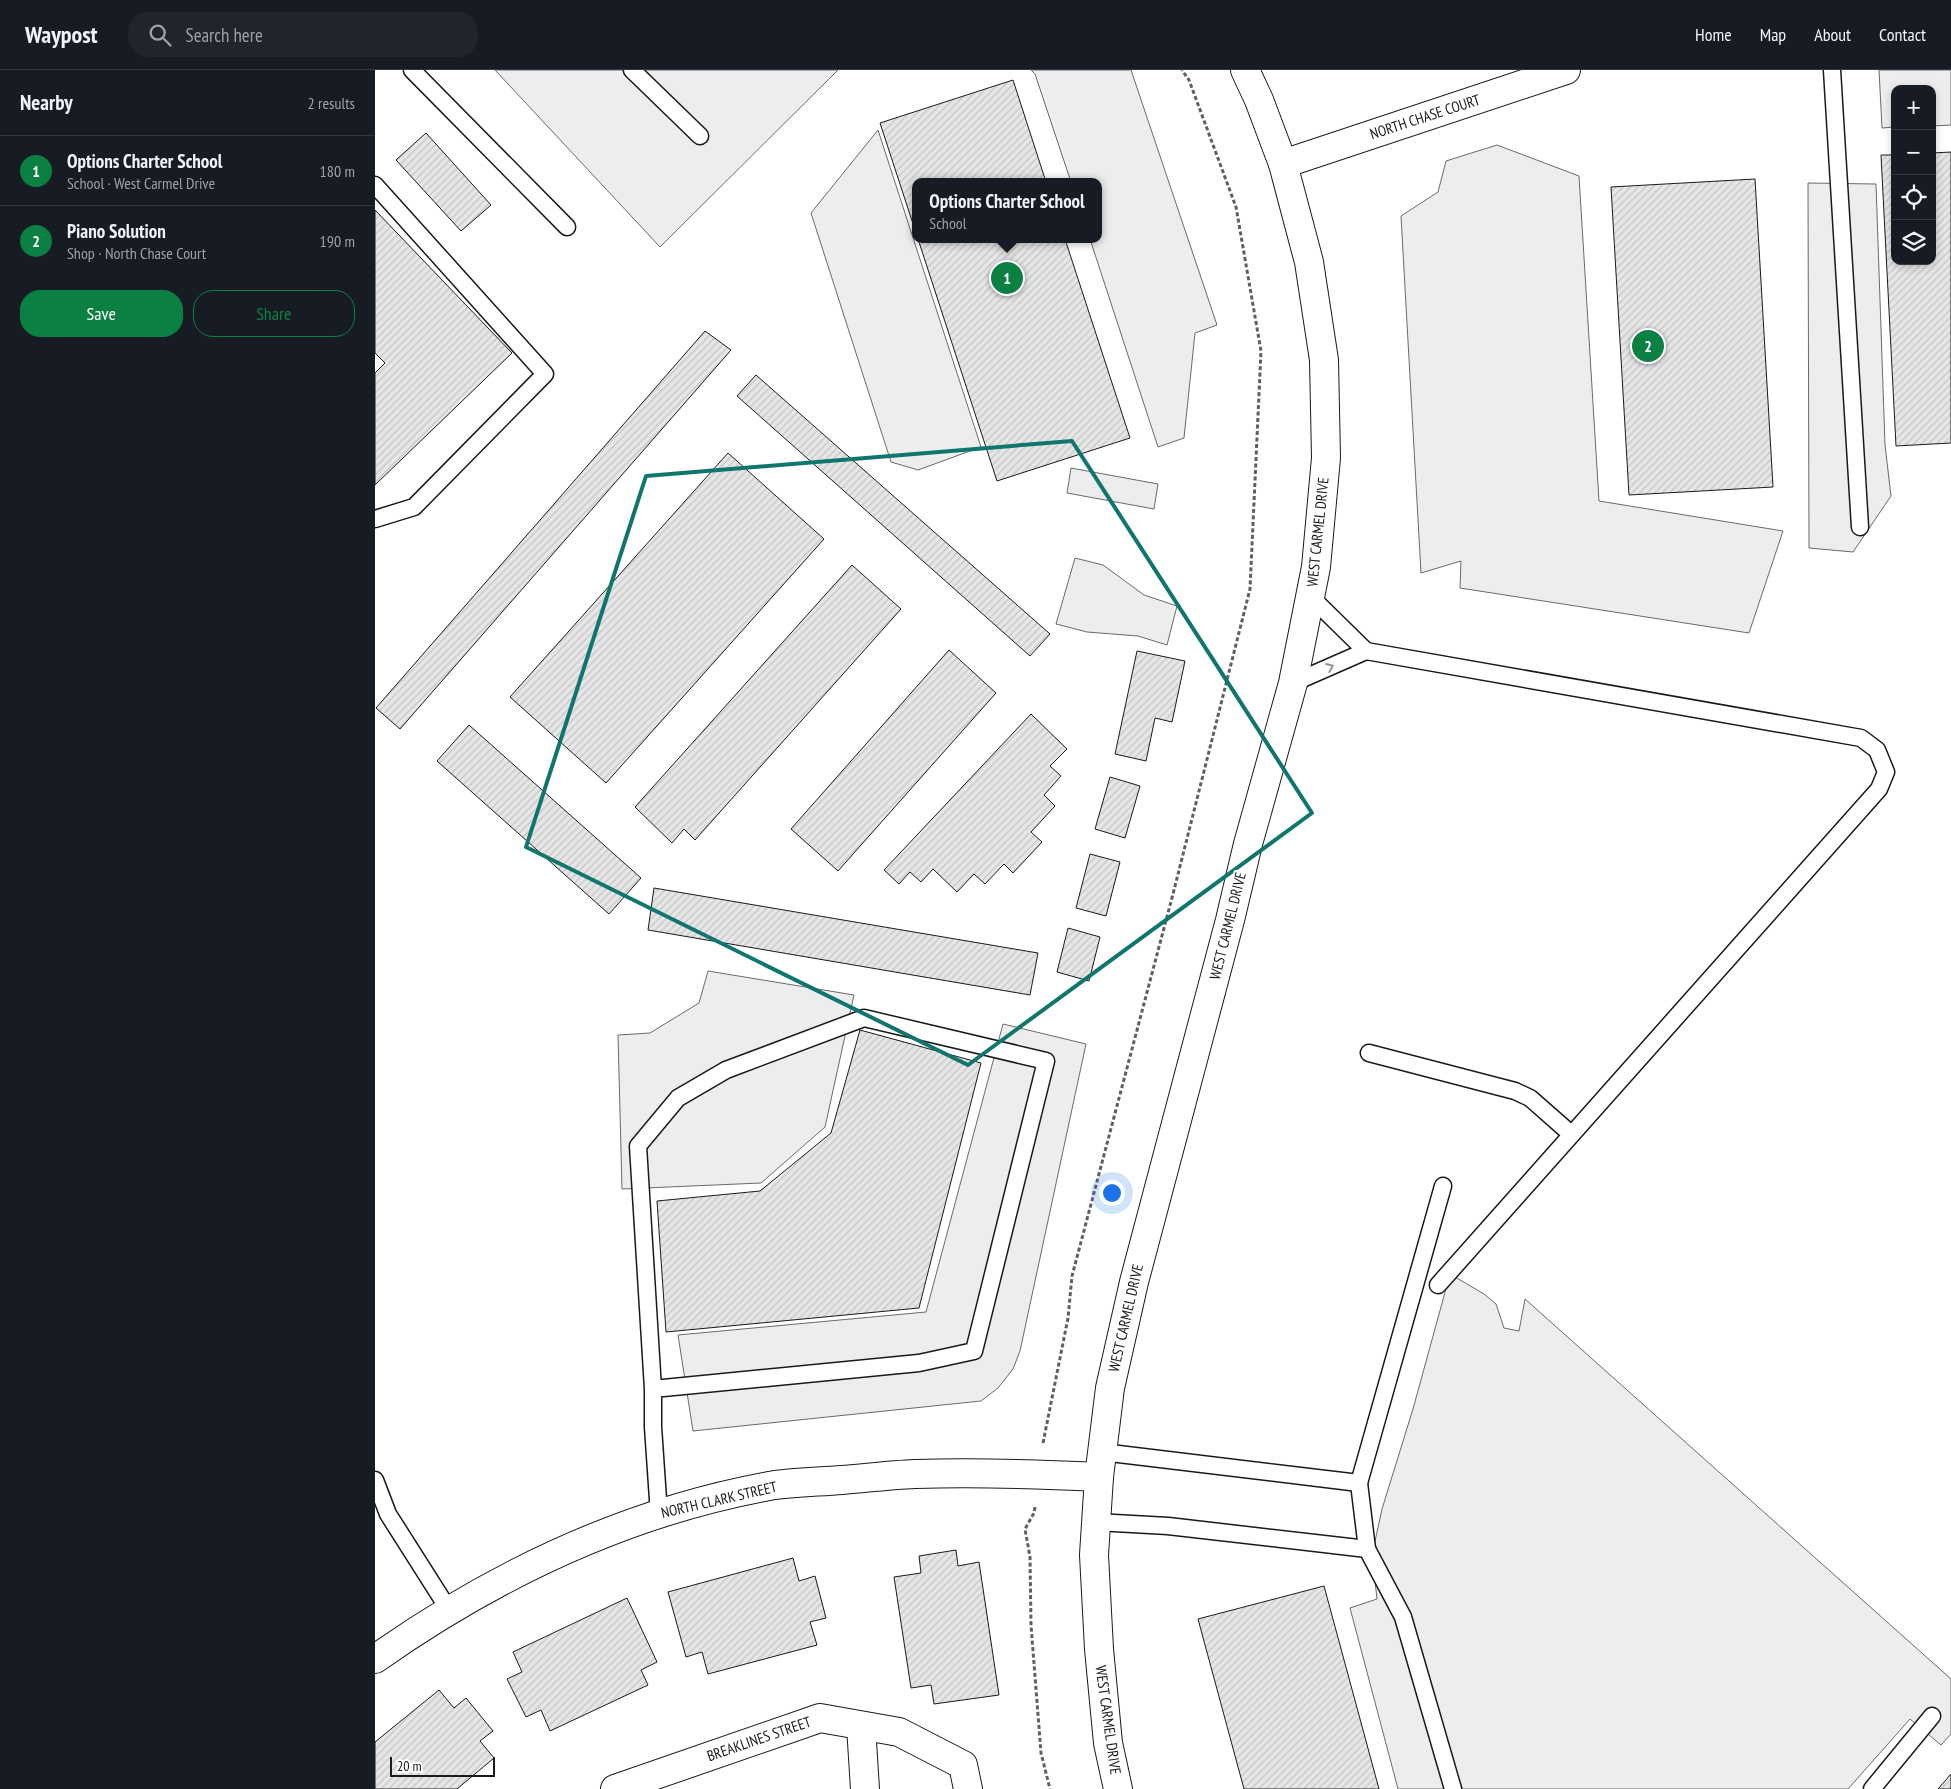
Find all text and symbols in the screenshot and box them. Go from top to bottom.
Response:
search box [128,12,478,57]
text: Waypost [25,19,98,50]
icon: search [146,21,174,49]
text: Search here [186,23,263,47]
text: Home [1695,23,1732,46]
text: Map [1760,23,1786,46]
text: About [1814,23,1851,46]
text: Contact [1879,23,1926,46]
map controls [1891,85,1936,265]
button: + [1891,85,1936,130]
text: Nearby [20,89,73,116]
street label: NORTH CHASE COURT [1367,90,1483,143]
text: 2 results [308,93,355,113]
button: − [1891,130,1936,175]
text: Options Charter School [67,149,222,173]
text: 1 [32,161,40,181]
text: 180 m [320,161,355,181]
text: School · West Carmel Drive [67,173,215,193]
button: locate [1891,175,1936,220]
popup [912,178,1102,243]
text: Options Charter School [929,189,1085,213]
text: School [929,213,966,233]
text: Piano Solution [67,219,166,243]
button: layers [1891,220,1936,265]
text: 2 [32,231,40,251]
text: 190 m [320,231,355,251]
text: Shop · North Chase Court [67,243,206,263]
pin: 1 [991,259,1023,297]
button: Save [20,290,183,337]
button: Share [193,290,355,337]
pin: 2 [1632,327,1664,365]
street label: WEST CARMEL DRIVE [1302,476,1333,588]
one-way arrow [1325,663,1334,673]
street label: WEST CARMEL DRIVE [1205,870,1250,982]
your location [1099,1180,1125,1206]
street label: WEST CARMEL DRIVE [1104,1262,1147,1374]
street label: NORTH CLARK STREET [659,1477,779,1522]
street label: WEST CARMEL DRIVE [1091,1664,1126,1776]
street label: BREAKLINES STREET [704,1712,814,1765]
scale bar [390,1754,495,1777]
text: 20 m [397,1757,422,1775]

